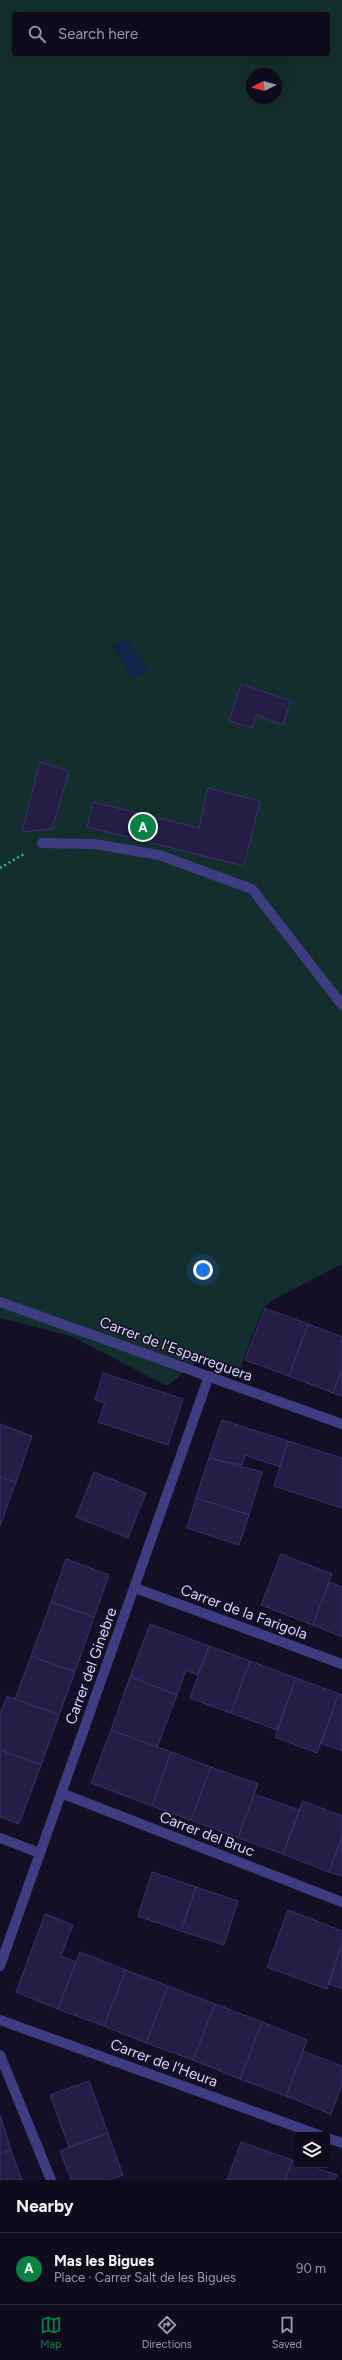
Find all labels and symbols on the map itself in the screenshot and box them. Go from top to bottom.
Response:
north arrow [246,68,282,104]
pin: A [130,812,156,842]
your location [193,1260,213,1280]
street label: Carrer de l'Esparreguera [97,1313,255,1385]
street label: Carrer de la Farigola [178,1581,310,1643]
street label: Carrer del Ginebre [62,1605,120,1727]
street label: Carrer del Bruc [157,1808,257,1860]
street label: Carrer de l'Heura [108,2035,220,2091]

